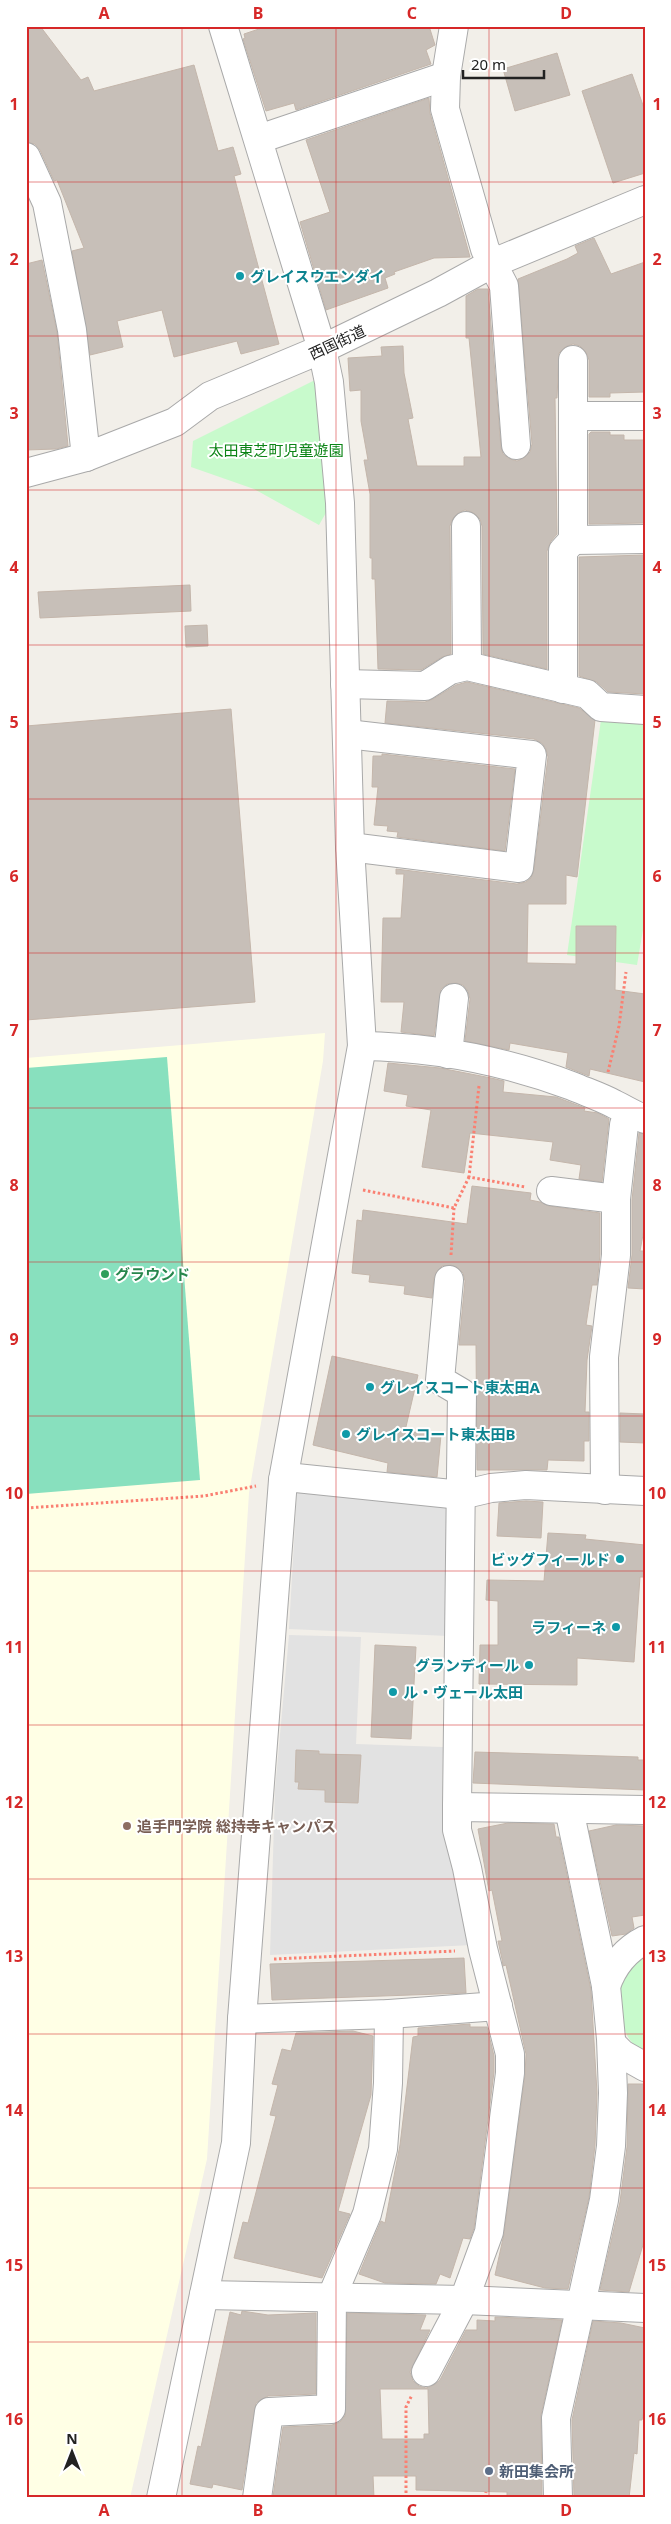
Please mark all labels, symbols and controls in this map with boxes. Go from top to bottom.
text: A [98,2,110,24]
text: B [253,2,263,24]
text: C [407,2,417,24]
text: D [560,2,572,24]
scale bar [463,48,545,80]
text: 20 m [471,54,506,74]
text: 1 [9,93,19,115]
text: 1 [652,93,662,115]
text: 2 [9,248,19,270]
text: 2 [652,248,662,270]
place label: グレイスウエンダイ [250,266,385,286]
marker: グレイスウエンダイ [234,270,246,282]
street label: 西国街道 [306,320,368,364]
text: 3 [9,402,19,424]
text: 3 [652,402,662,424]
park label: 太田東芝町児童遊園 [208,440,344,460]
text: 4 [9,556,19,578]
text: 4 [652,556,662,578]
text: 5 [9,711,19,733]
text: 5 [652,711,662,733]
text: 6 [9,865,19,887]
text: 6 [652,865,662,887]
text: 7 [9,1019,19,1041]
text: 7 [652,1019,662,1041]
text: 8 [9,1174,19,1196]
text: 8 [652,1174,662,1196]
place label: グラウンド [115,1264,190,1284]
marker: グラウンド [99,1268,111,1280]
text: 9 [9,1328,19,1350]
text: 9 [652,1328,662,1350]
place label: グレイスコート東太田A [380,1377,541,1397]
marker: グレイスコート東太田A [364,1381,376,1393]
place label: グレイスコート東太田B [356,1424,516,1444]
marker: グレイスコート東太田B [340,1428,352,1440]
text: 10 [5,1482,23,1504]
text: 10 [648,1482,666,1504]
place label: ビッグフィールド [490,1549,610,1569]
marker: ビッグフィールド [614,1553,626,1565]
place label: ラフィーネ [531,1617,606,1637]
marker: ラフィーネ [610,1621,622,1633]
text: 11 [5,1636,23,1658]
text: 11 [648,1636,666,1658]
place label: グランディール [415,1655,519,1675]
marker: グランディール [523,1659,535,1671]
place label: ル・ヴェール太田 [403,1682,523,1702]
marker: ル・ヴェール太田 [387,1686,399,1698]
text: 12 [5,1791,23,1813]
text: 12 [648,1791,666,1813]
place label: 追手門学院 総持寺キャンパス [137,1816,336,1836]
marker: 追手門学院 総持寺キャンパス [121,1820,133,1832]
text: 13 [5,1945,23,1967]
text: 13 [648,1945,666,1967]
text: 14 [5,2099,23,2121]
text: 14 [648,2099,666,2121]
text: 15 [5,2254,23,2276]
text: 15 [648,2254,666,2276]
text: 16 [5,2408,23,2430]
text: 16 [648,2408,666,2430]
north arrow [48,2426,98,2476]
text: N [66,2429,78,2448]
place label: 新田集会所 [499,2461,574,2481]
marker: 新田集会所 [483,2465,495,2477]
text: A [98,2499,110,2521]
text: B [253,2499,263,2521]
text: C [407,2499,417,2521]
text: D [560,2499,572,2521]

